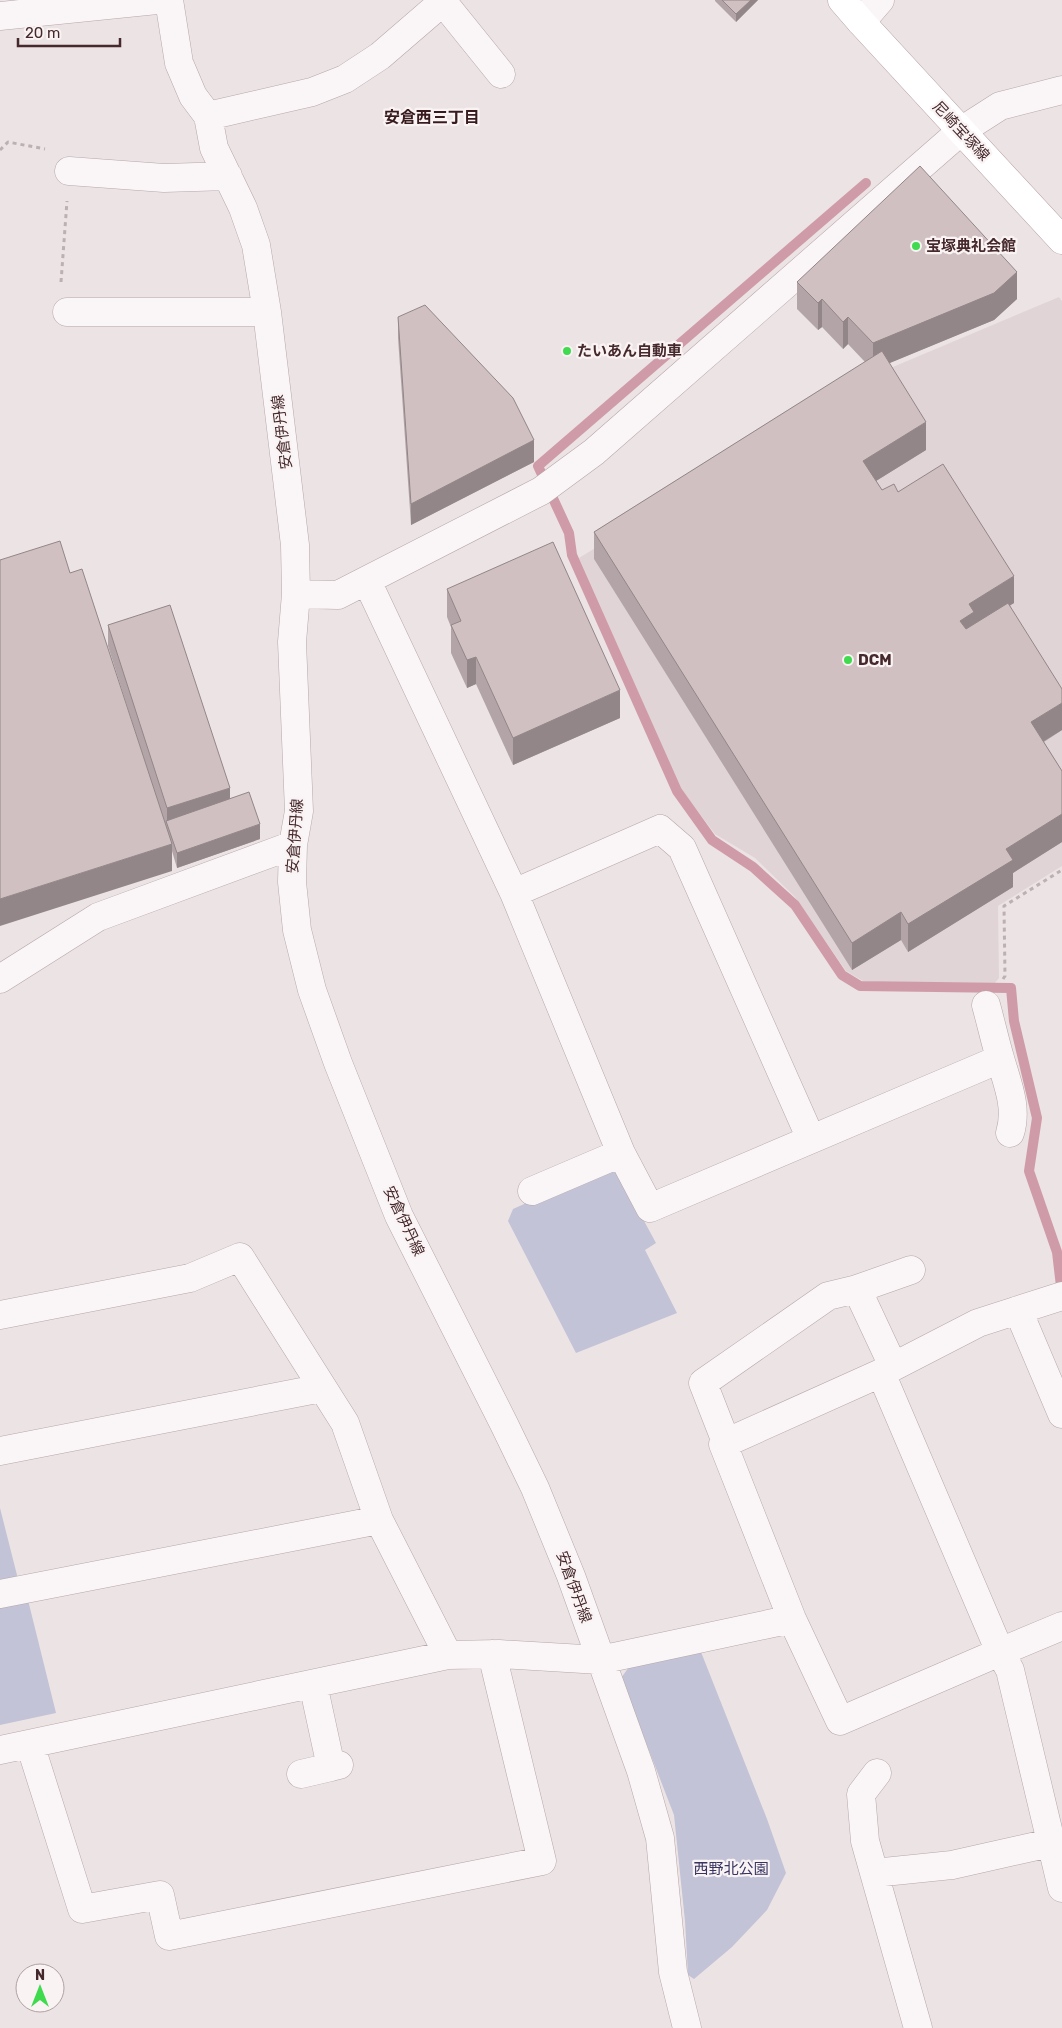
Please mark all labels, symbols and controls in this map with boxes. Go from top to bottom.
scale bar [18,15,120,47]
text: 20 m [25,24,60,42]
street label: 尼崎宝塚線 [929,97,993,165]
district label: 安倉西三丁目 [384,108,480,127]
place label: 宝塚典礼会館 [926,237,1016,255]
marker: 宝塚典礼会館 [910,240,922,252]
place label: たいあん自動車 [577,342,682,360]
marker: たいあん自動車 [561,345,573,357]
street label: 安倉伊丹線 [268,394,296,470]
place label: DCM [858,651,892,669]
marker: DCM [842,654,854,666]
street label: 安倉伊丹線 [283,798,307,874]
street label: 安倉伊丹線 [380,1183,428,1259]
street label: 安倉伊丹線 [553,1549,595,1625]
park label: 西野北公園 [693,1860,769,1878]
north arrow [15,1963,65,2013]
text: N [35,1967,45,1984]

